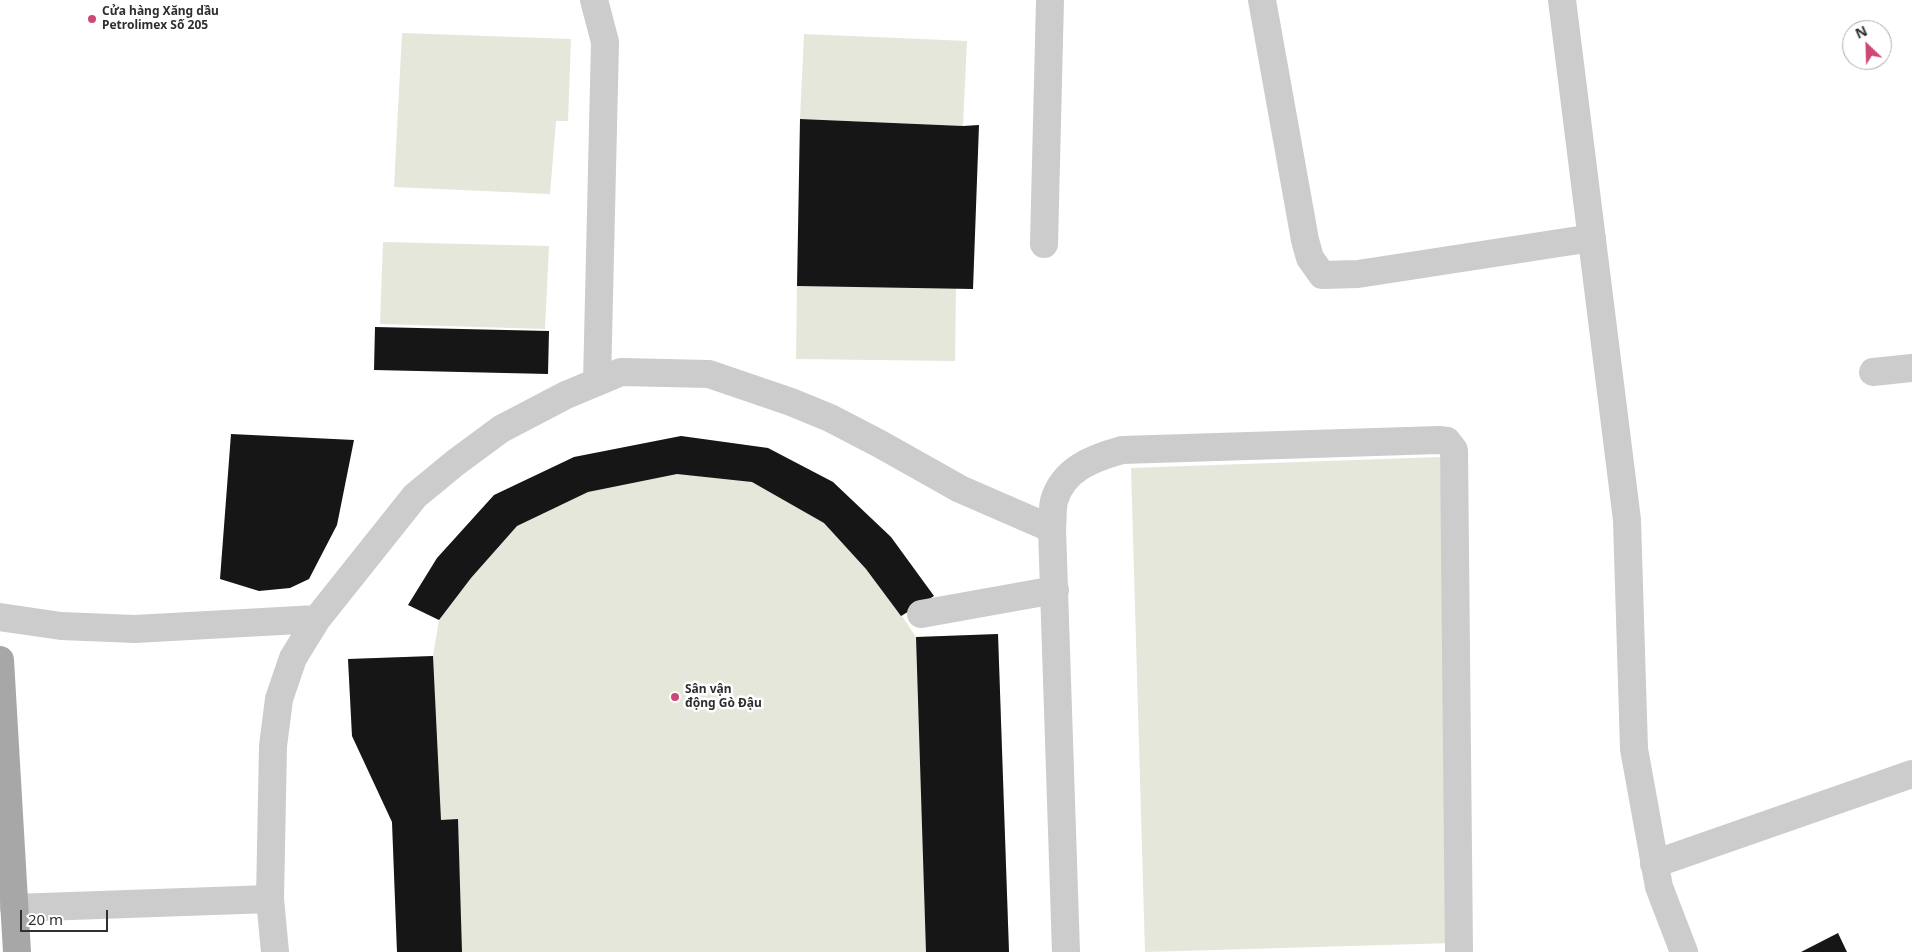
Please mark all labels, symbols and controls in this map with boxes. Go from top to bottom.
place label: Cửa hàng Xăng dầu Petrolimex Số 205 [102,5,219,33]
marker: Cửa hàng Xăng dầu Petrolimex Số 205 [86,13,98,25]
north arrow [1842,20,1892,70]
text: N [1852,21,1870,43]
place label: Sân vận động Gò Đậu [685,683,762,711]
marker: Sân vận động Gò Đậu [669,691,681,703]
scale bar [22,900,110,932]
text: 20 m [28,909,63,929]

